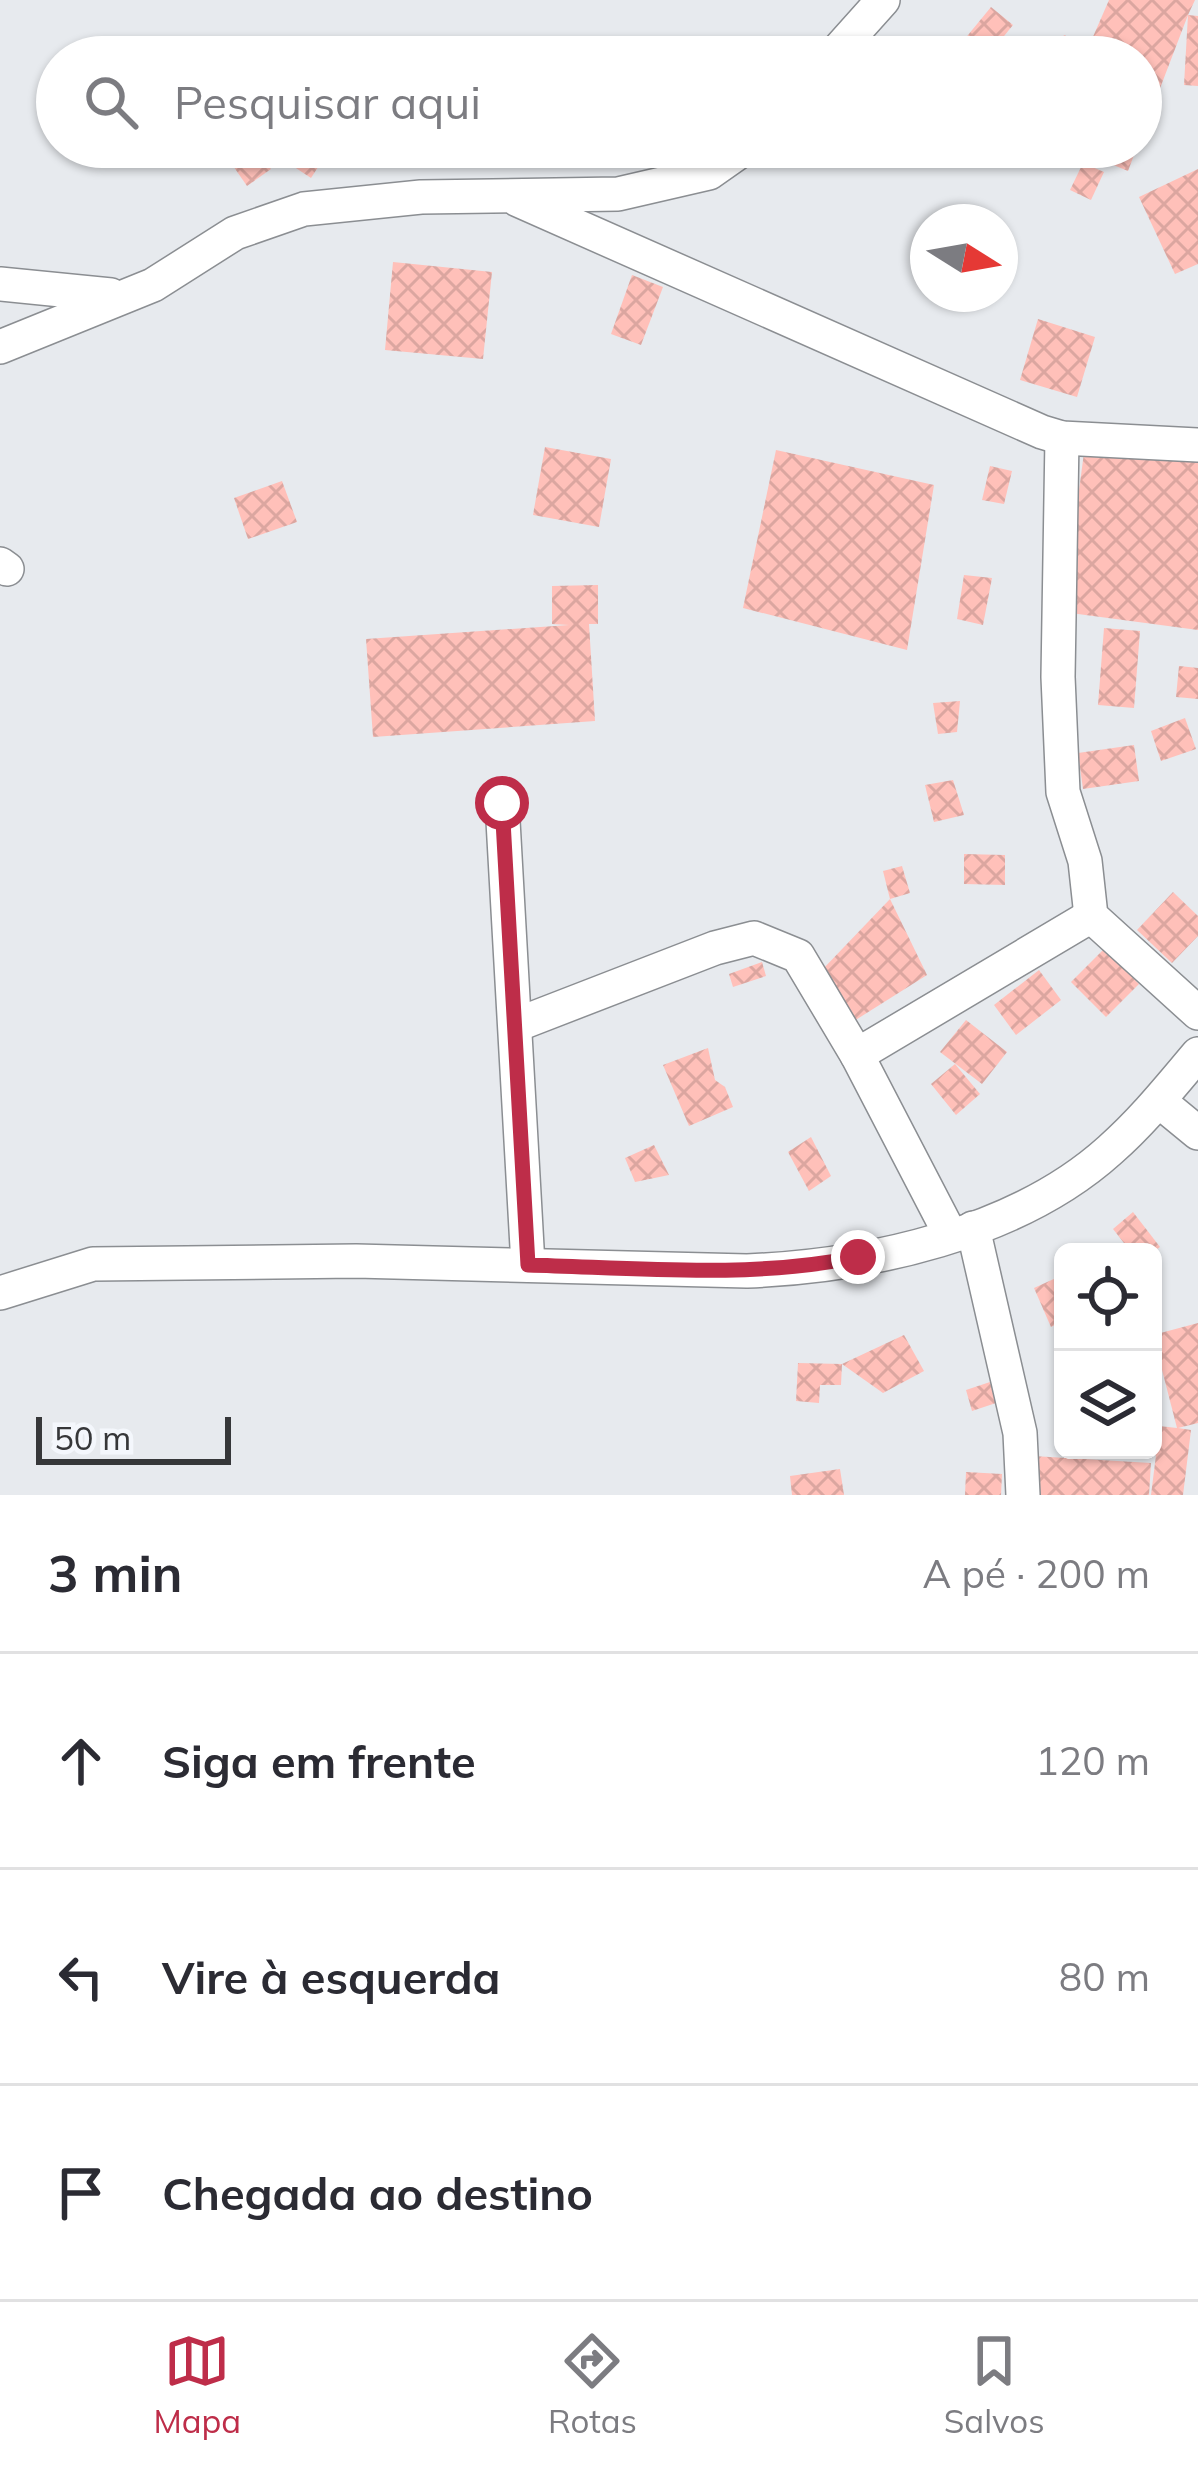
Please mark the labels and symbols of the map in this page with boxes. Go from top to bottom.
north arrow [910,204,1018,312]
route start [475,776,529,830]
route end [831,1230,885,1284]
scale bar [36,1411,231,1464]

